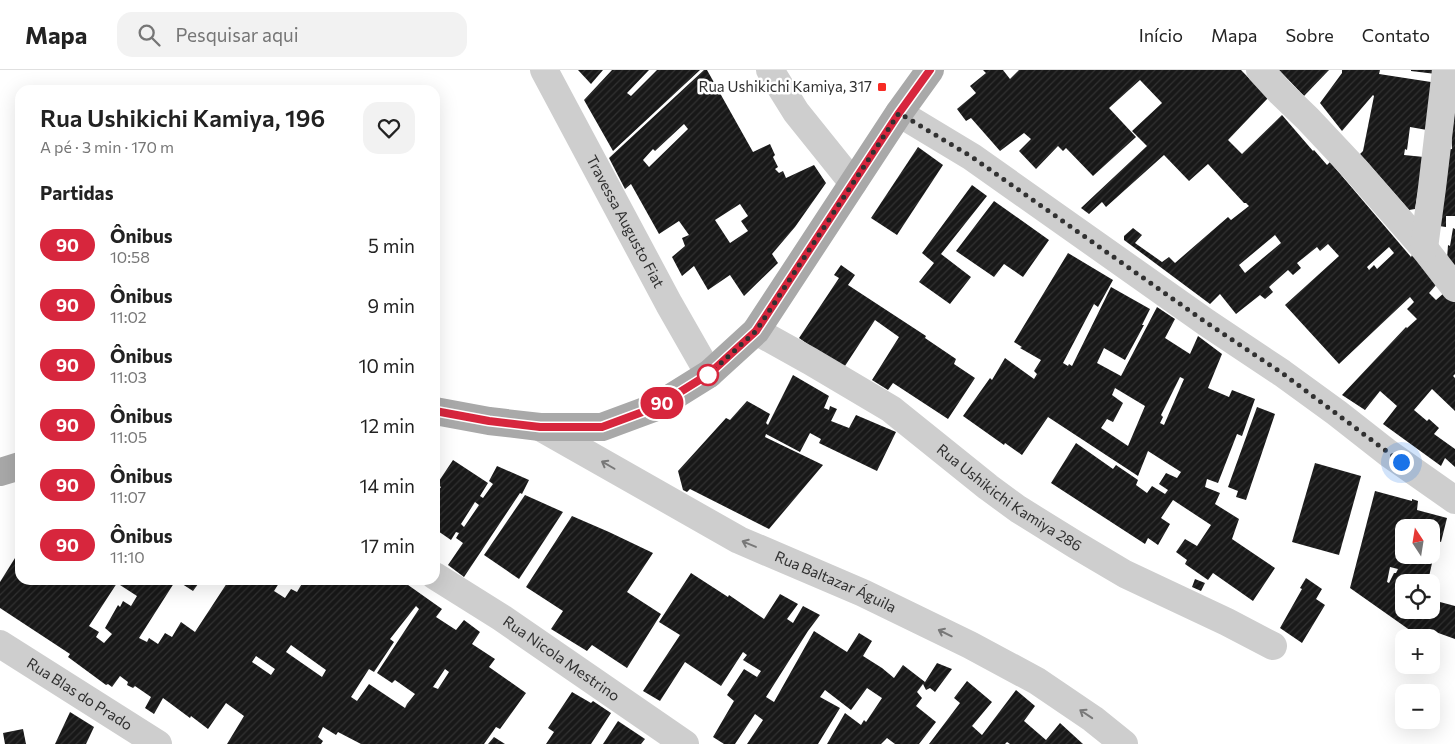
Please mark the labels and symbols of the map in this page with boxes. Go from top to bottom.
place label: Rua Ushikichi Kamiya, 317 [698,77,872,95]
marker: Rua Ushikichi Kamiya, 317 [876,81,888,93]
street label: Travessa Augusto Fiat [583,152,669,291]
unlabelled marker [697,364,719,386]
line badge: 90 [640,387,684,419]
street label: Rua Ushikichi Kamiya 286 [934,440,1085,554]
your location [1389,450,1414,475]
one-way arrow [600,460,615,470]
north arrow [1395,519,1440,564]
one-way arrow [742,539,757,548]
street label: Rua Baltazar Águila [772,546,899,616]
street label: Rua Nicola Mestrino [500,611,624,704]
one-way arrow [938,628,953,637]
street label: Rua Blas do Prado [24,653,136,734]
one-way arrow [1079,709,1093,719]

